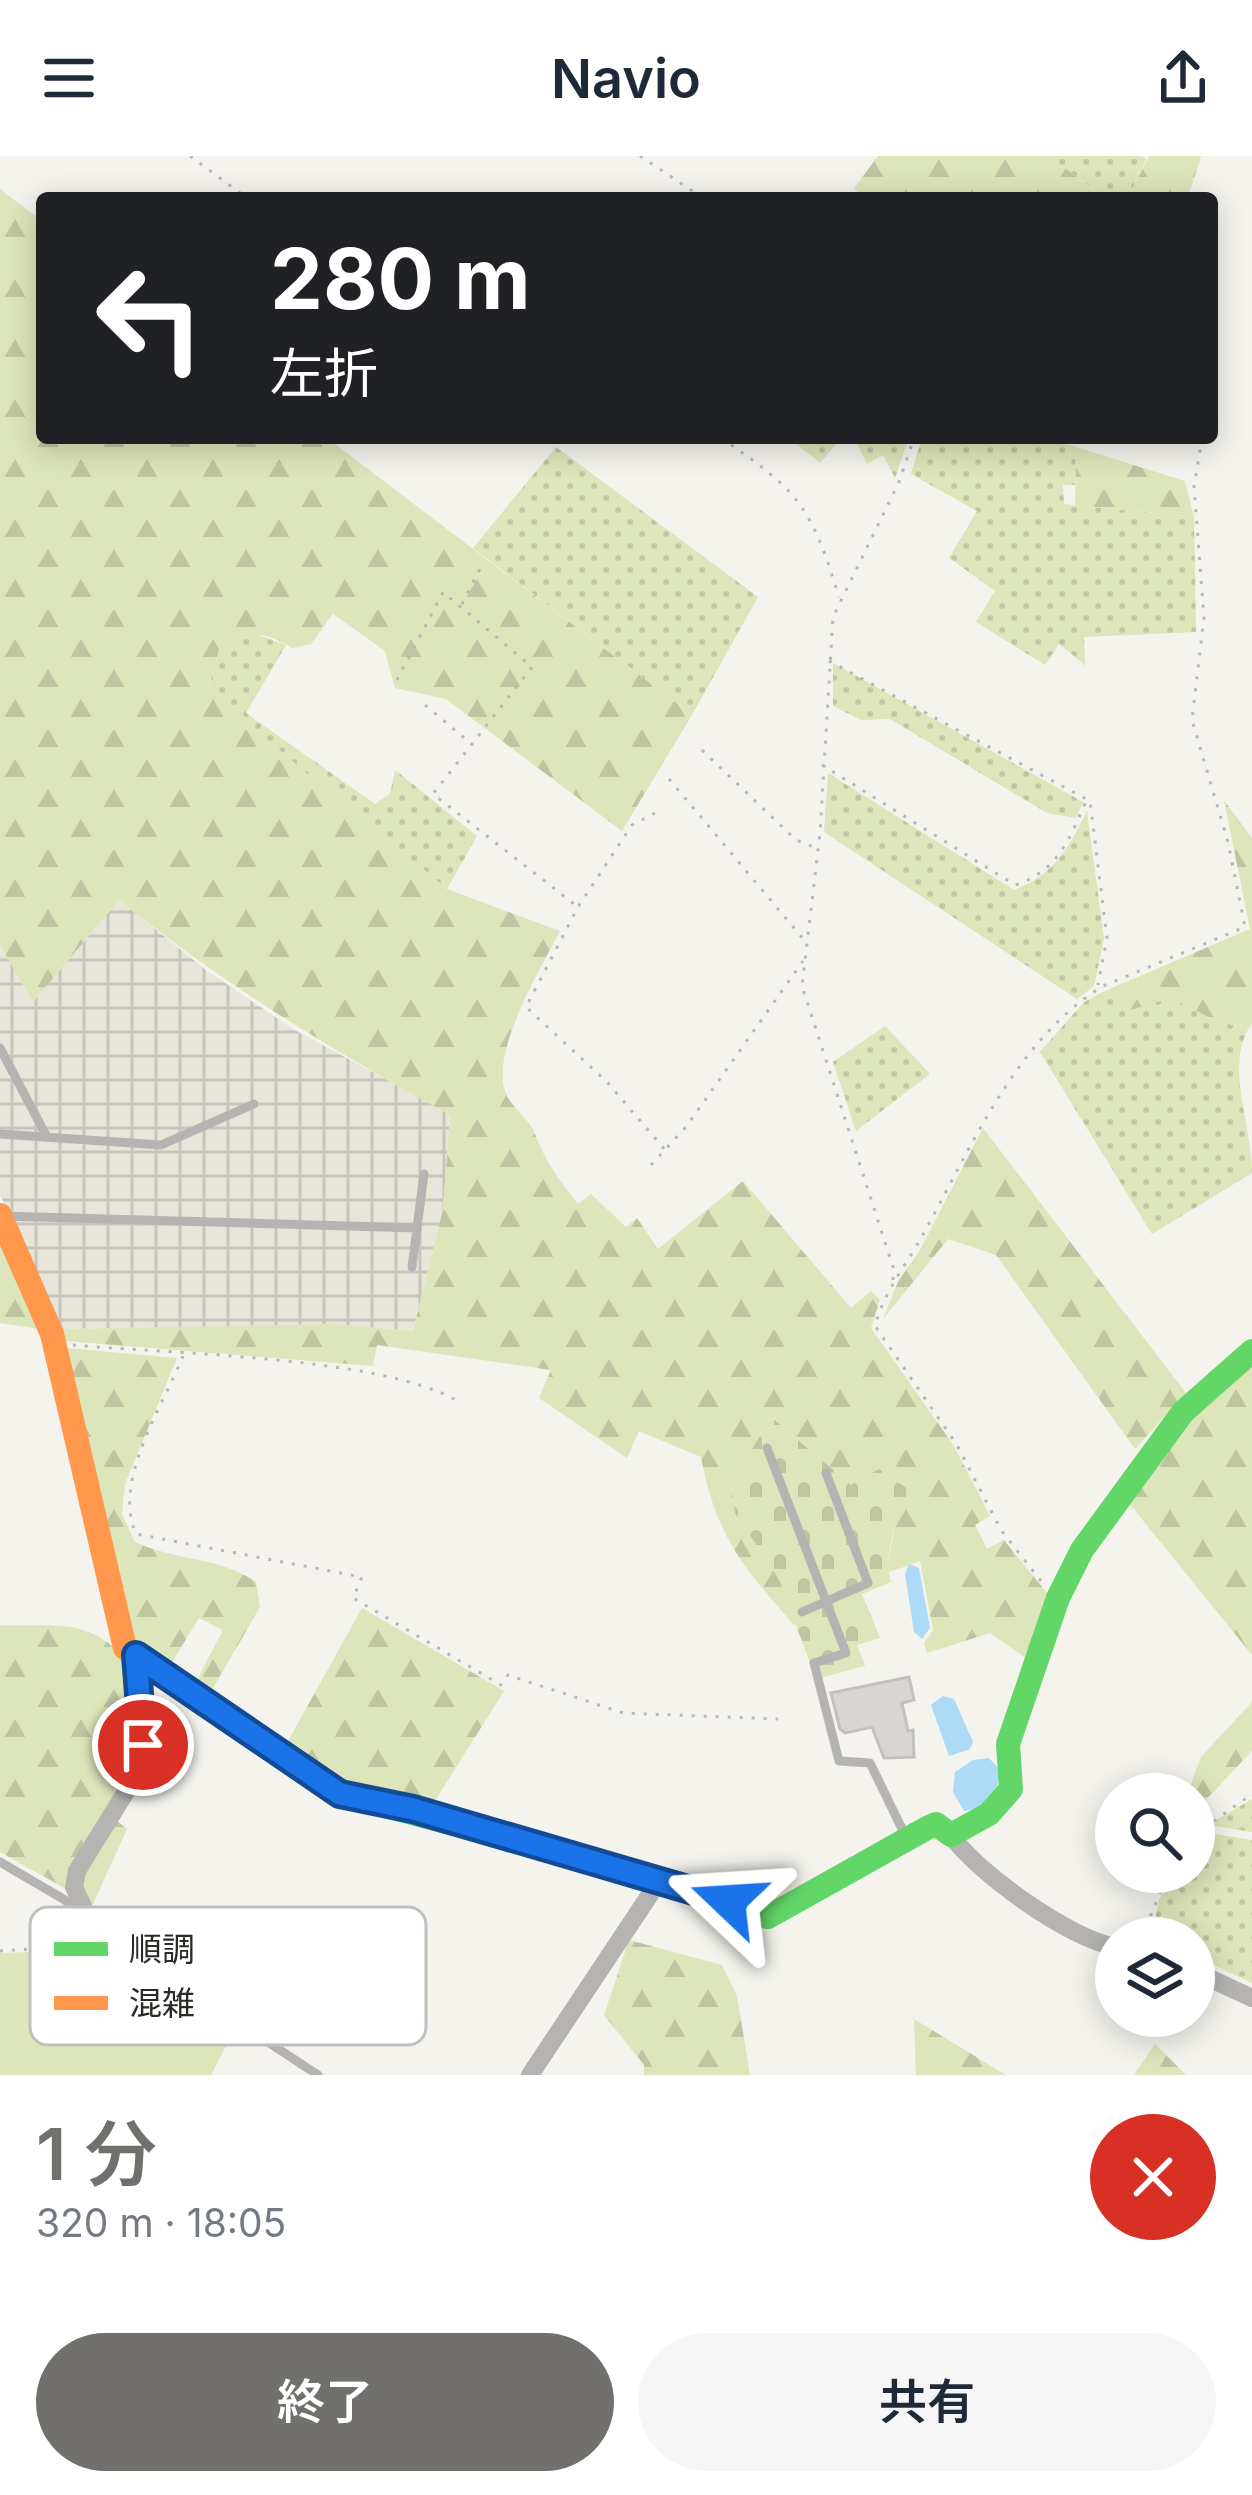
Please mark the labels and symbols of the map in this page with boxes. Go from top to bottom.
pin [92,1694,194,1796]
position arrow [665,1838,791,1964]
legend [30,1907,426,2045]
text: 順調 [129,1929,195,1969]
text: 混雑 [129,1983,195,2023]

